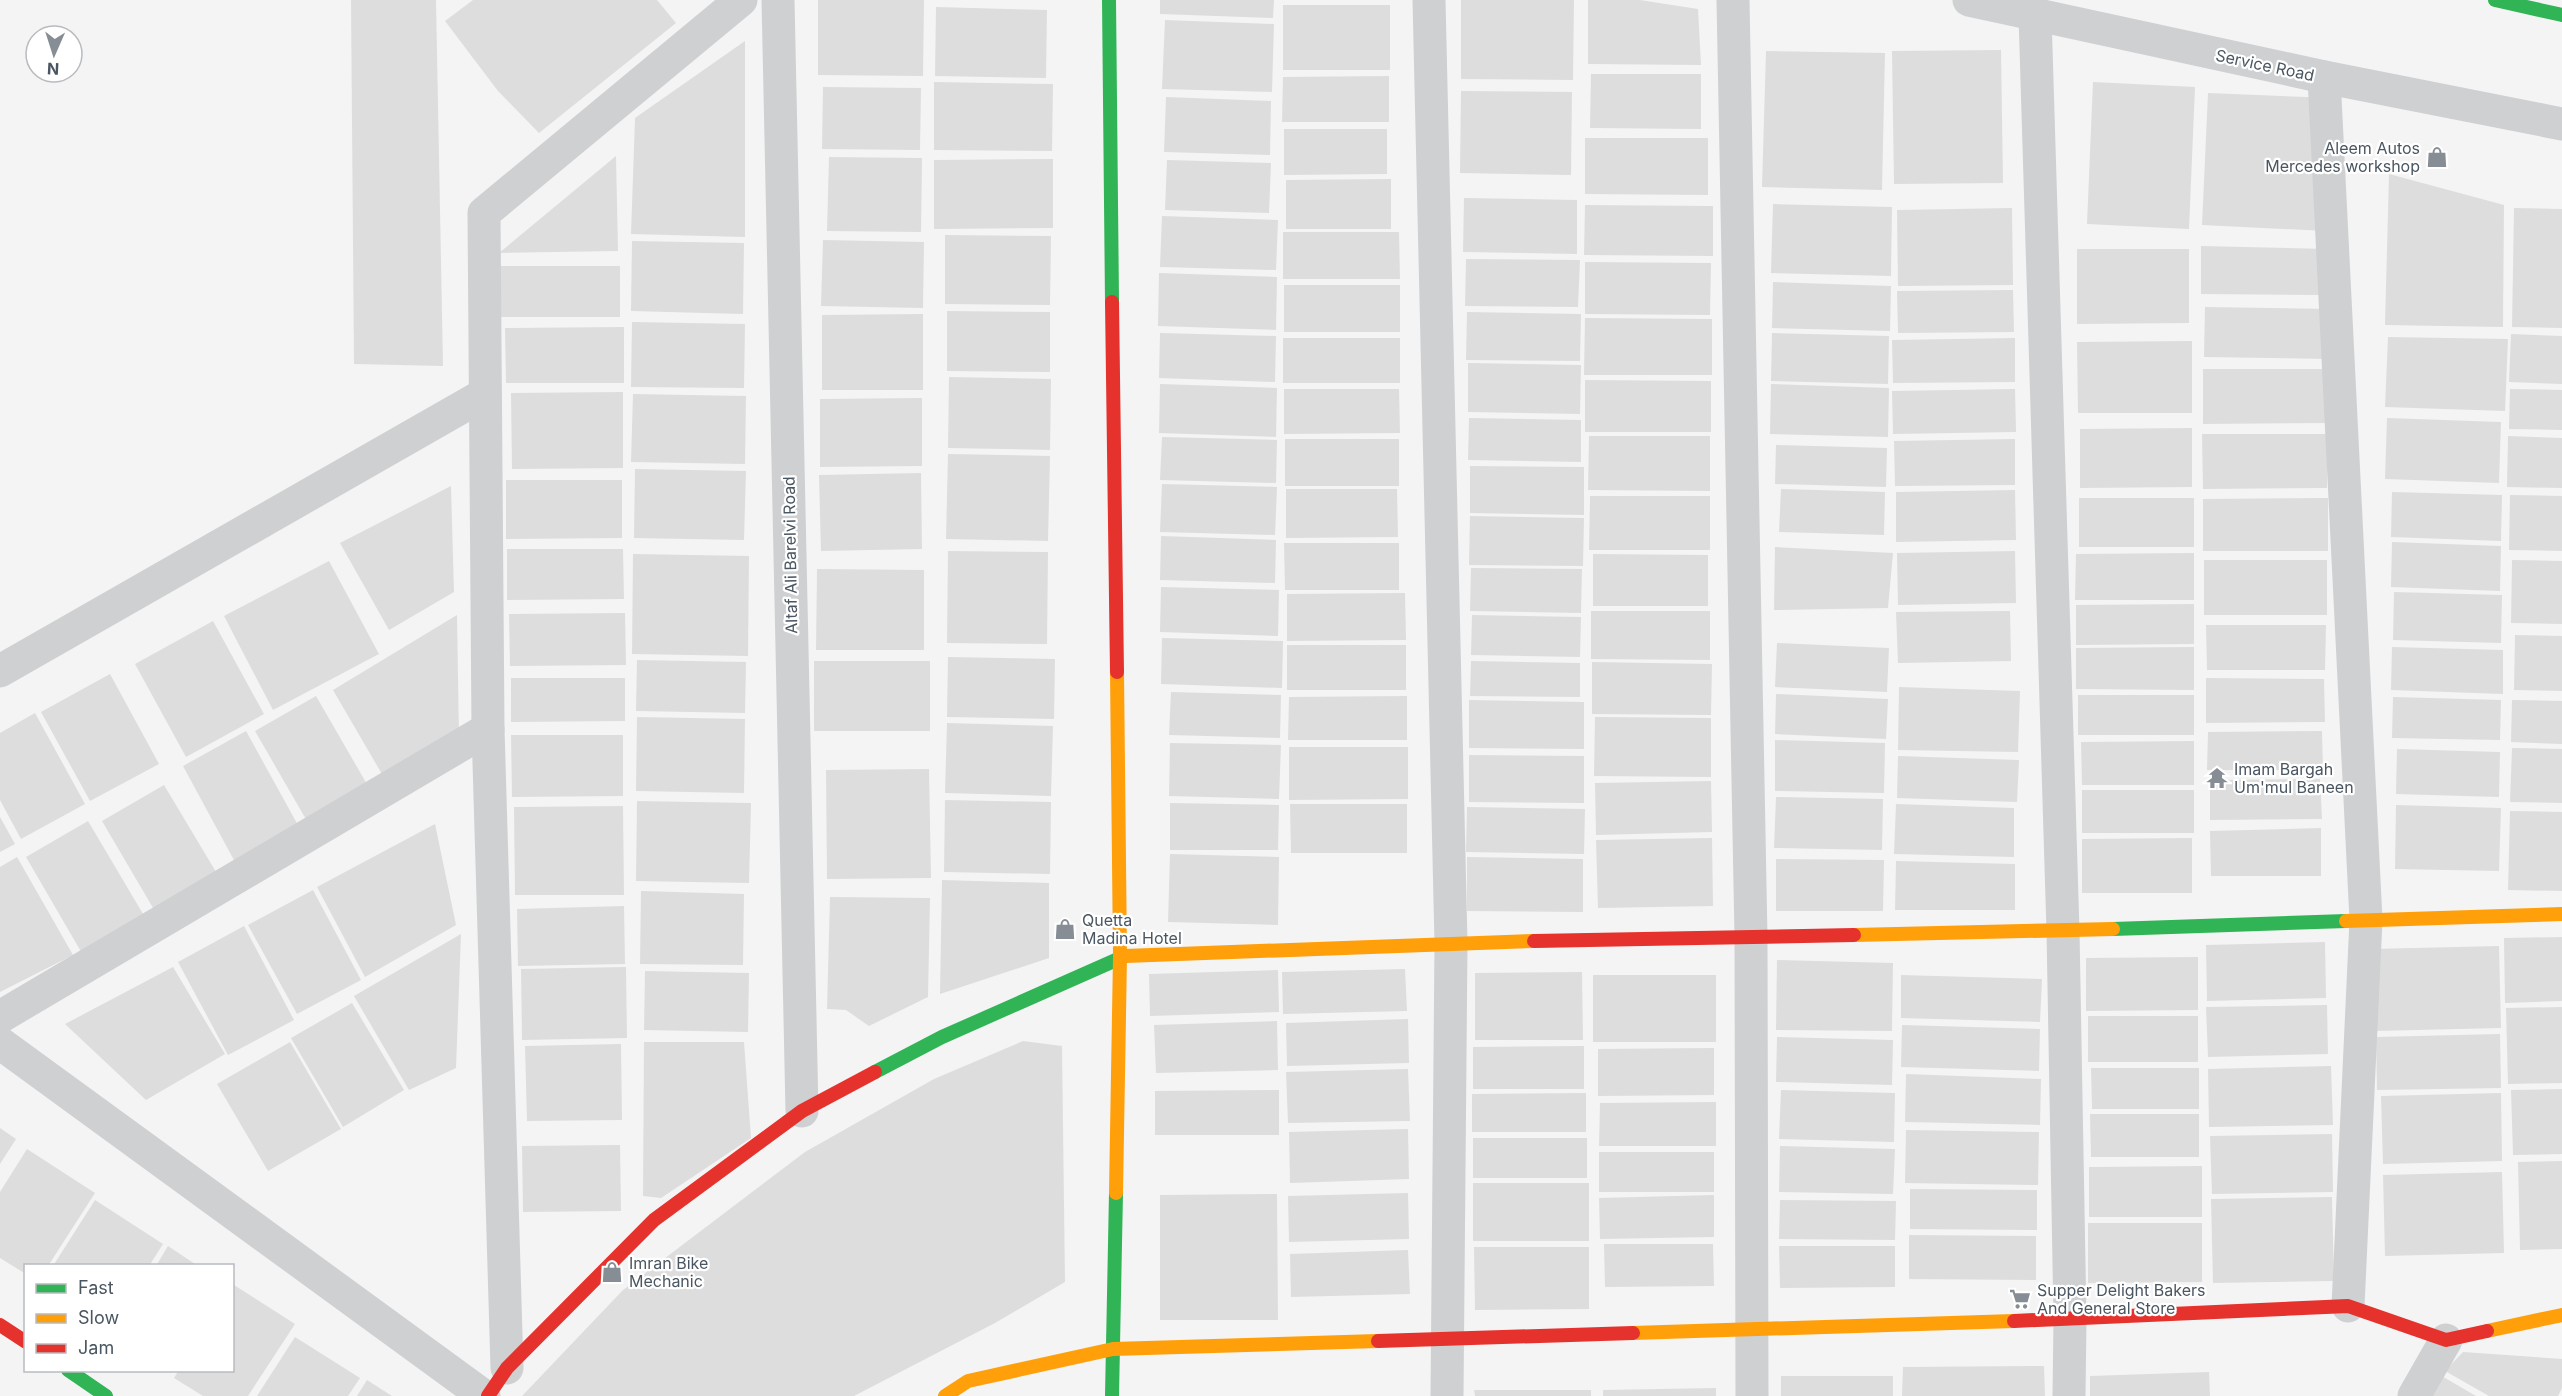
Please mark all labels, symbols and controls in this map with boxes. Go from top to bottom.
north arrow [24,24,84,84]
street label: Service Road [2214,45,2316,85]
text: N [47,59,60,79]
place label: Aleem Autos Mercedes workshop [2265,138,2420,176]
shop icon: Aleem Autos Mercedes workshop [2425,145,2449,169]
street label: Altaf Ali Barelvi Road [779,476,801,634]
place label: Imam Bargah Um'mul Baneen [2234,759,2354,797]
temple icon: Imam Bargah Um'mul Baneen [2205,766,2229,790]
place label: Quetta Madina Hotel [1082,910,1182,948]
shop icon: Quetta Madina Hotel [1053,917,1077,941]
place label: Imran Bike Mechanic [629,1253,708,1291]
shop icon: Imran Bike Mechanic [600,1260,624,1284]
legend [24,1264,234,1372]
text: Fast [78,1277,114,1298]
place label: Supper Delight Bakers And General Store [2037,1280,2205,1318]
supermarket icon: Supper Delight Bakers And General Store [2008,1287,2032,1311]
text: Slow [78,1307,119,1328]
text: Jam [78,1337,114,1358]

